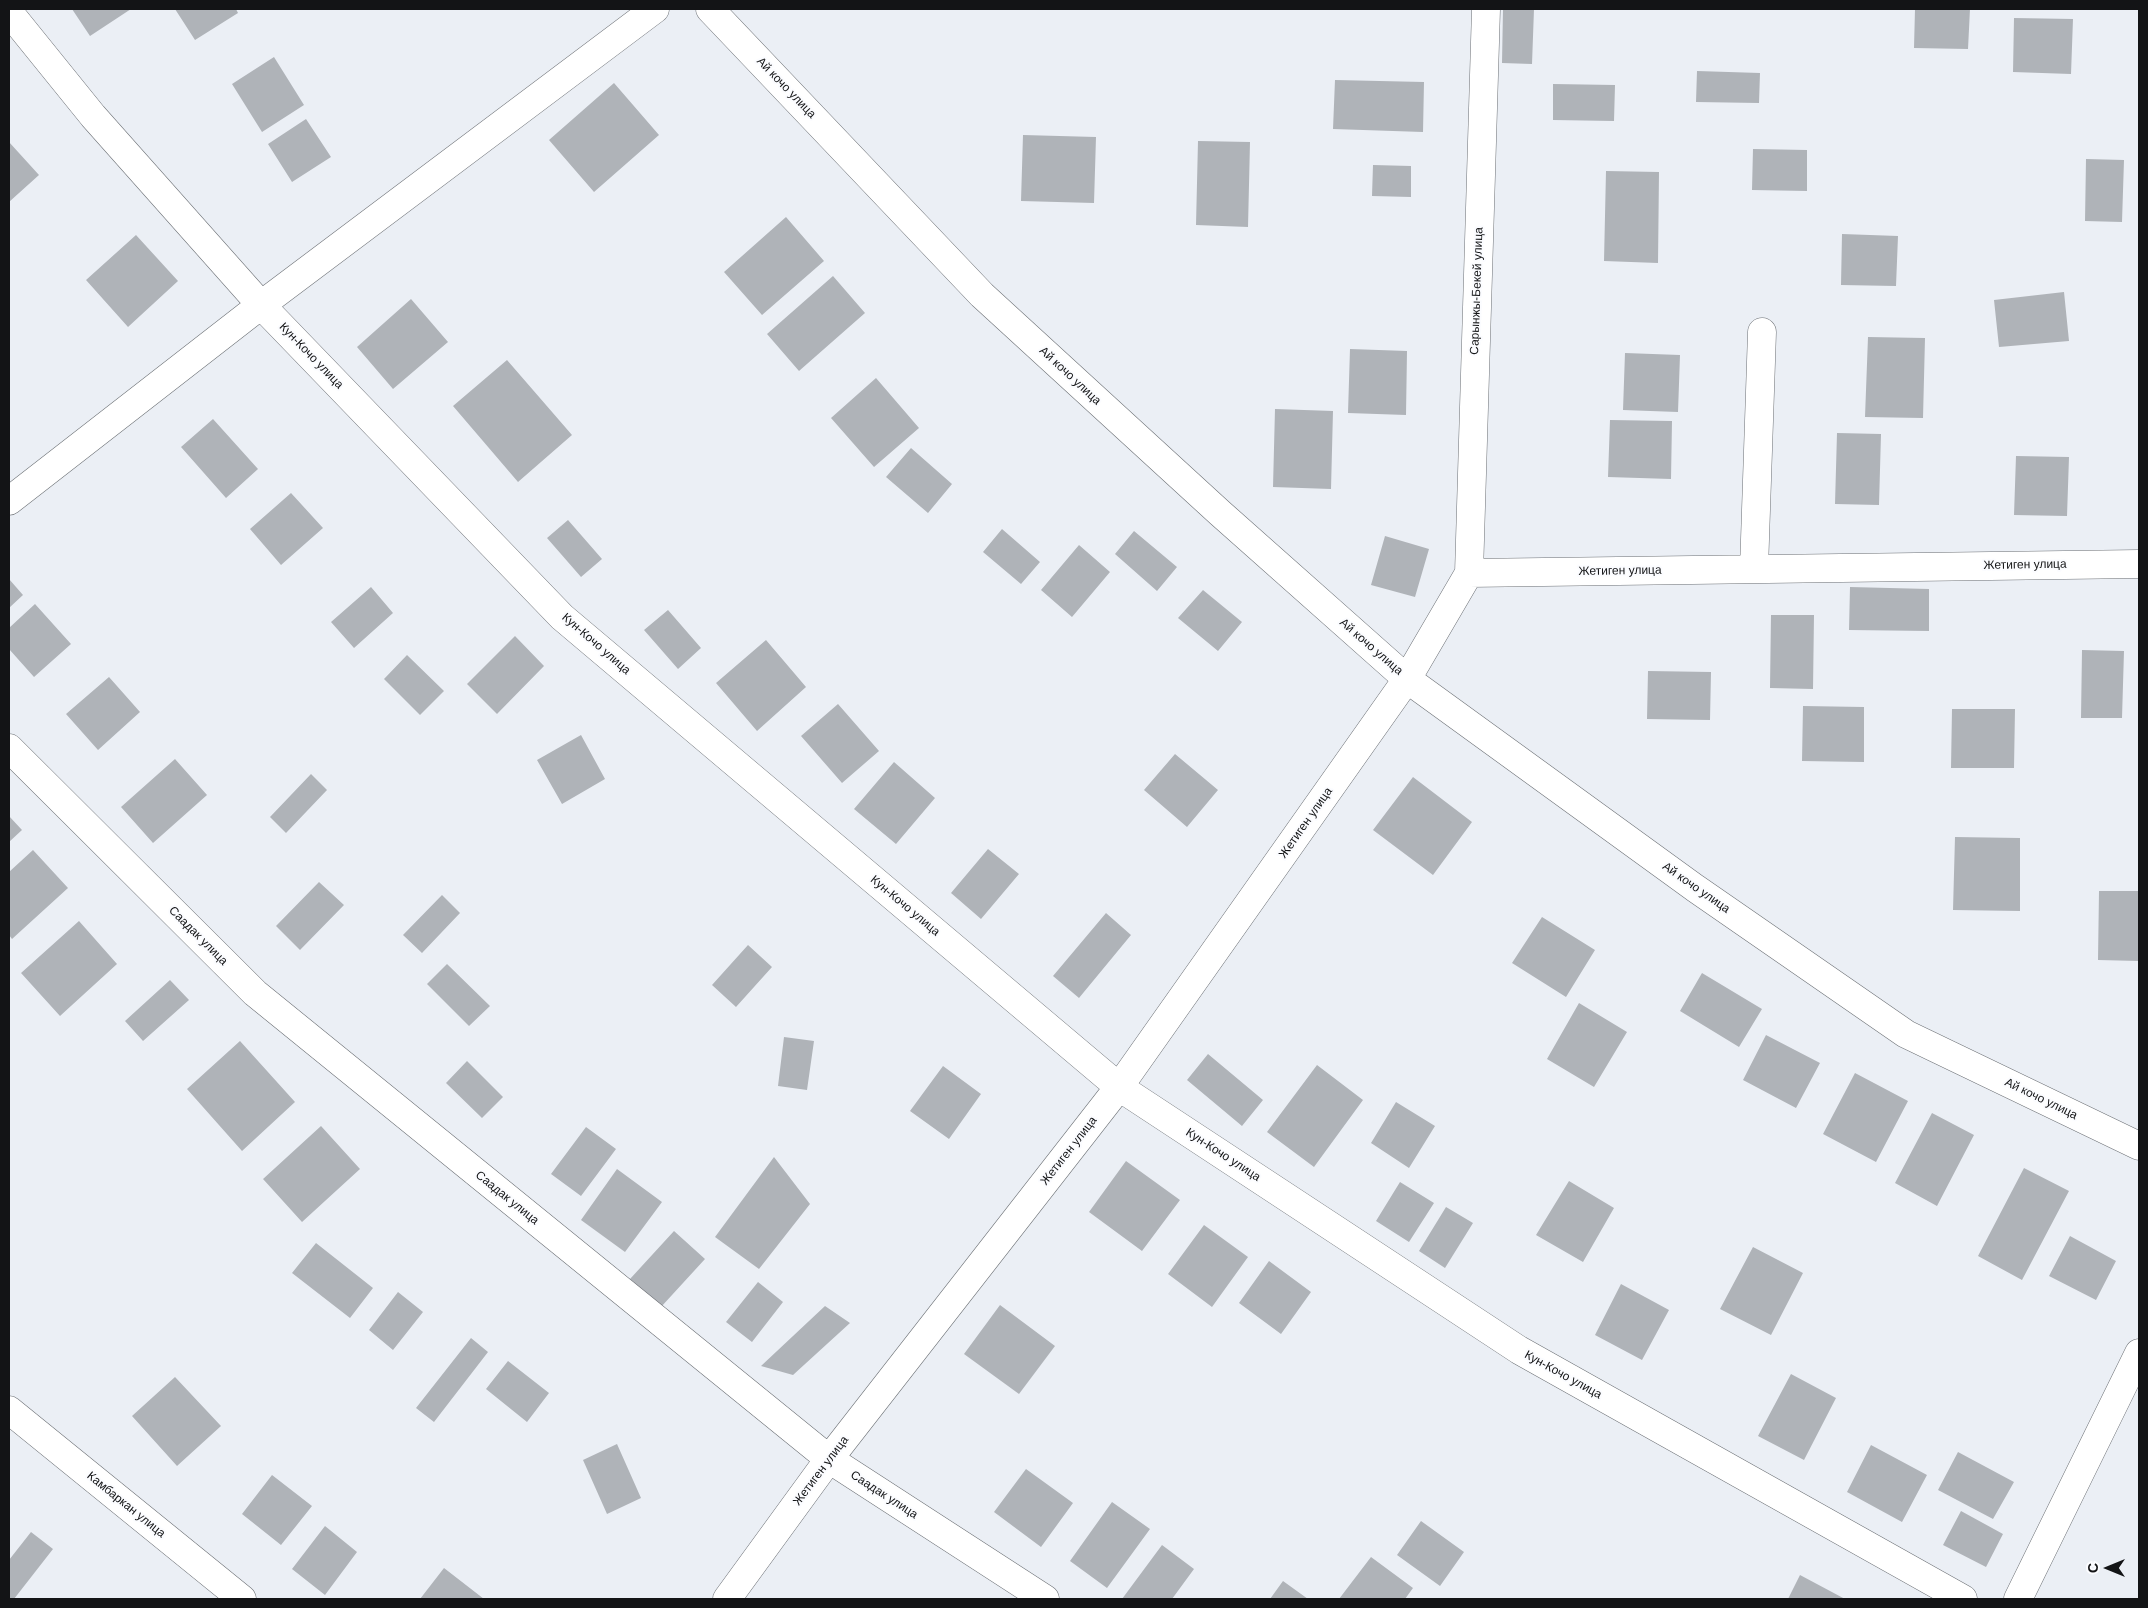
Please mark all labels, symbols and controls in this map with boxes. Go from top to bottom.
street label: Ай кочо улица [753,55,819,121]
street label: Сарынжы-Бекей улица [1468,227,1486,355]
street label: Кун-Кочо улица [276,320,346,392]
street label: Ай кочо улица [1036,344,1104,408]
street label: Жетиген улица [1983,557,2067,573]
street label: Жетиген улица [1578,563,1662,579]
street label: Кун-Кочо улица [559,610,633,678]
street label: Ай кочо улица [1336,616,1406,678]
street label: Жетиген улица [1276,785,1336,861]
street label: Ай кочо улица [1659,859,1733,917]
street label: Кун-Кочо улица [867,873,943,939]
street label: Саадак улица [166,904,230,968]
street label: Ай кочо улица [2002,1075,2080,1123]
street label: Жетиген улица [1038,1114,1100,1188]
street label: Кун-Кочо улица [1183,1125,1263,1185]
street label: Саадак улица [472,1168,542,1228]
street label: Кун-Кочо улица [1522,1348,1604,1402]
street label: Жетиген улица [790,1433,852,1509]
street label: Саадак улица [848,1468,920,1522]
street label: Камбаркан улица [84,1469,168,1541]
north arrow [2083,1543,2133,1593]
text: С [2085,1563,2101,1573]

